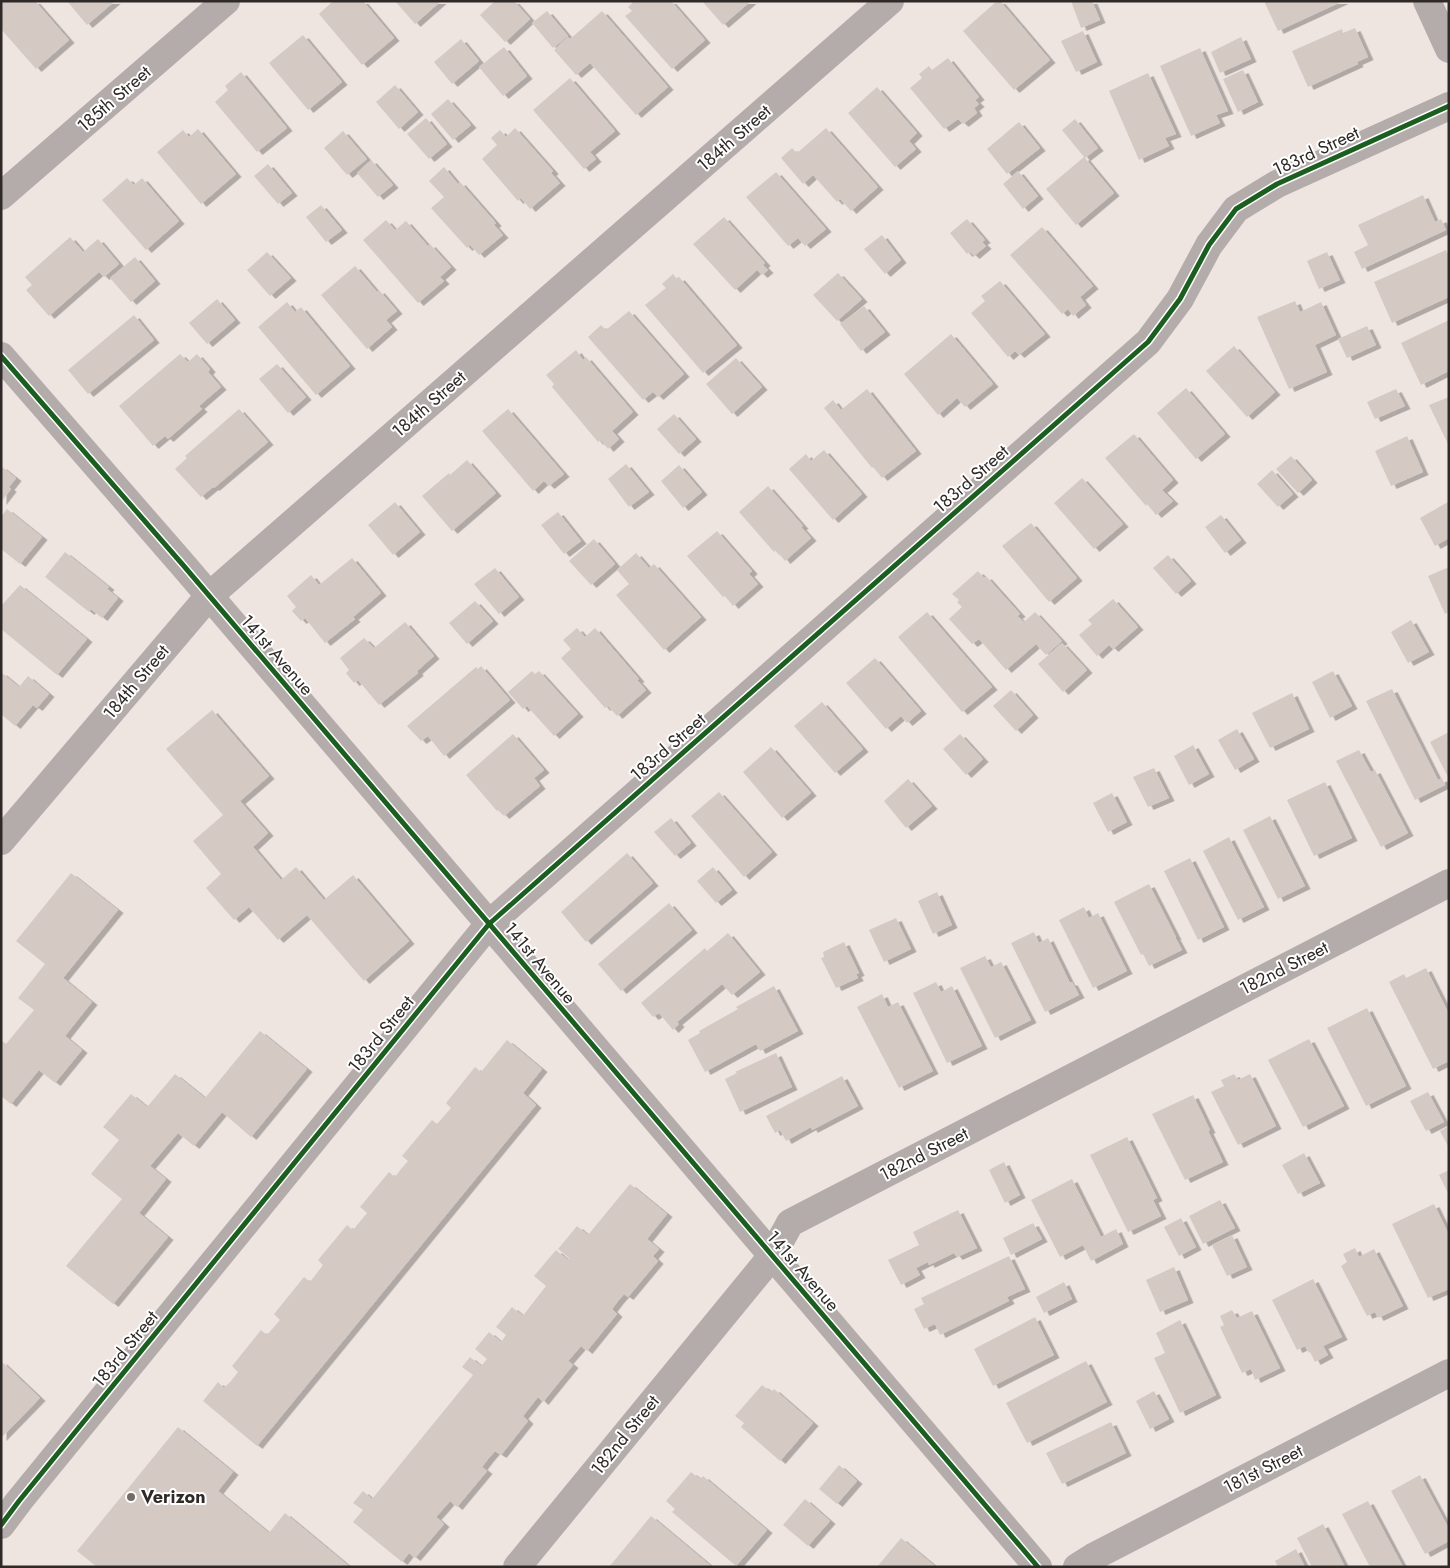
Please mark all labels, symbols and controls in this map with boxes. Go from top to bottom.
street label: 185th Street [71,59,157,138]
street label: 184th Street [691,98,777,178]
street label: 183rd Street [1269,119,1364,182]
street label: 184th Street [386,364,472,444]
street label: 183rd Street [928,438,1015,519]
street label: 141st Avenue [234,609,320,701]
street label: 184th Street [97,638,175,725]
street label: 183rd Street [625,706,712,787]
street label: 141st Avenue [498,916,582,1010]
street label: 182nd Street [1235,934,1333,1001]
street label: 183rd Street [342,989,421,1078]
street label: 182nd Street [875,1120,973,1187]
street label: 141st Avenue [760,1225,846,1317]
street label: 183rd Street [86,1304,165,1393]
street label: 182nd Street [585,1389,666,1481]
street label: 181st Street [1219,1438,1308,1500]
place label: Verizon [140,1484,206,1510]
marker: Verizon [125,1491,137,1503]

